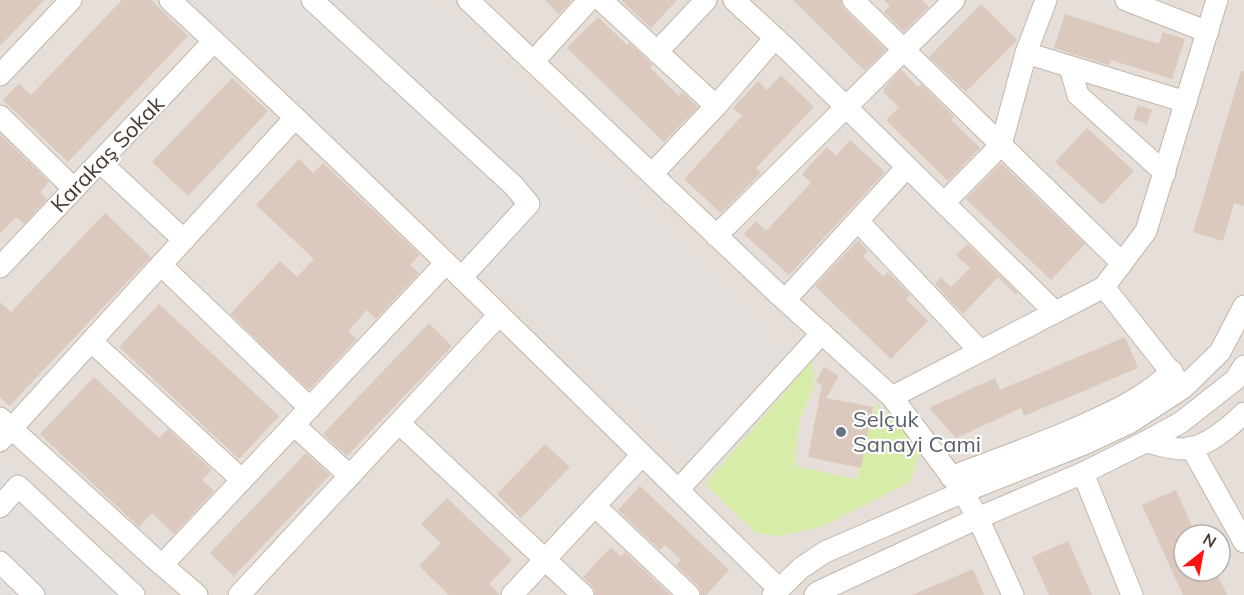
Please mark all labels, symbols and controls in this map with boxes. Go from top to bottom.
street label: Karakaş Sokak [44,89,170,218]
place label: Selçuk Sanayi Cami [853,405,981,458]
marker: Selçuk Sanayi Cami [834,425,848,439]
north arrow [1172,523,1232,583]
text: N [1199,528,1220,552]

